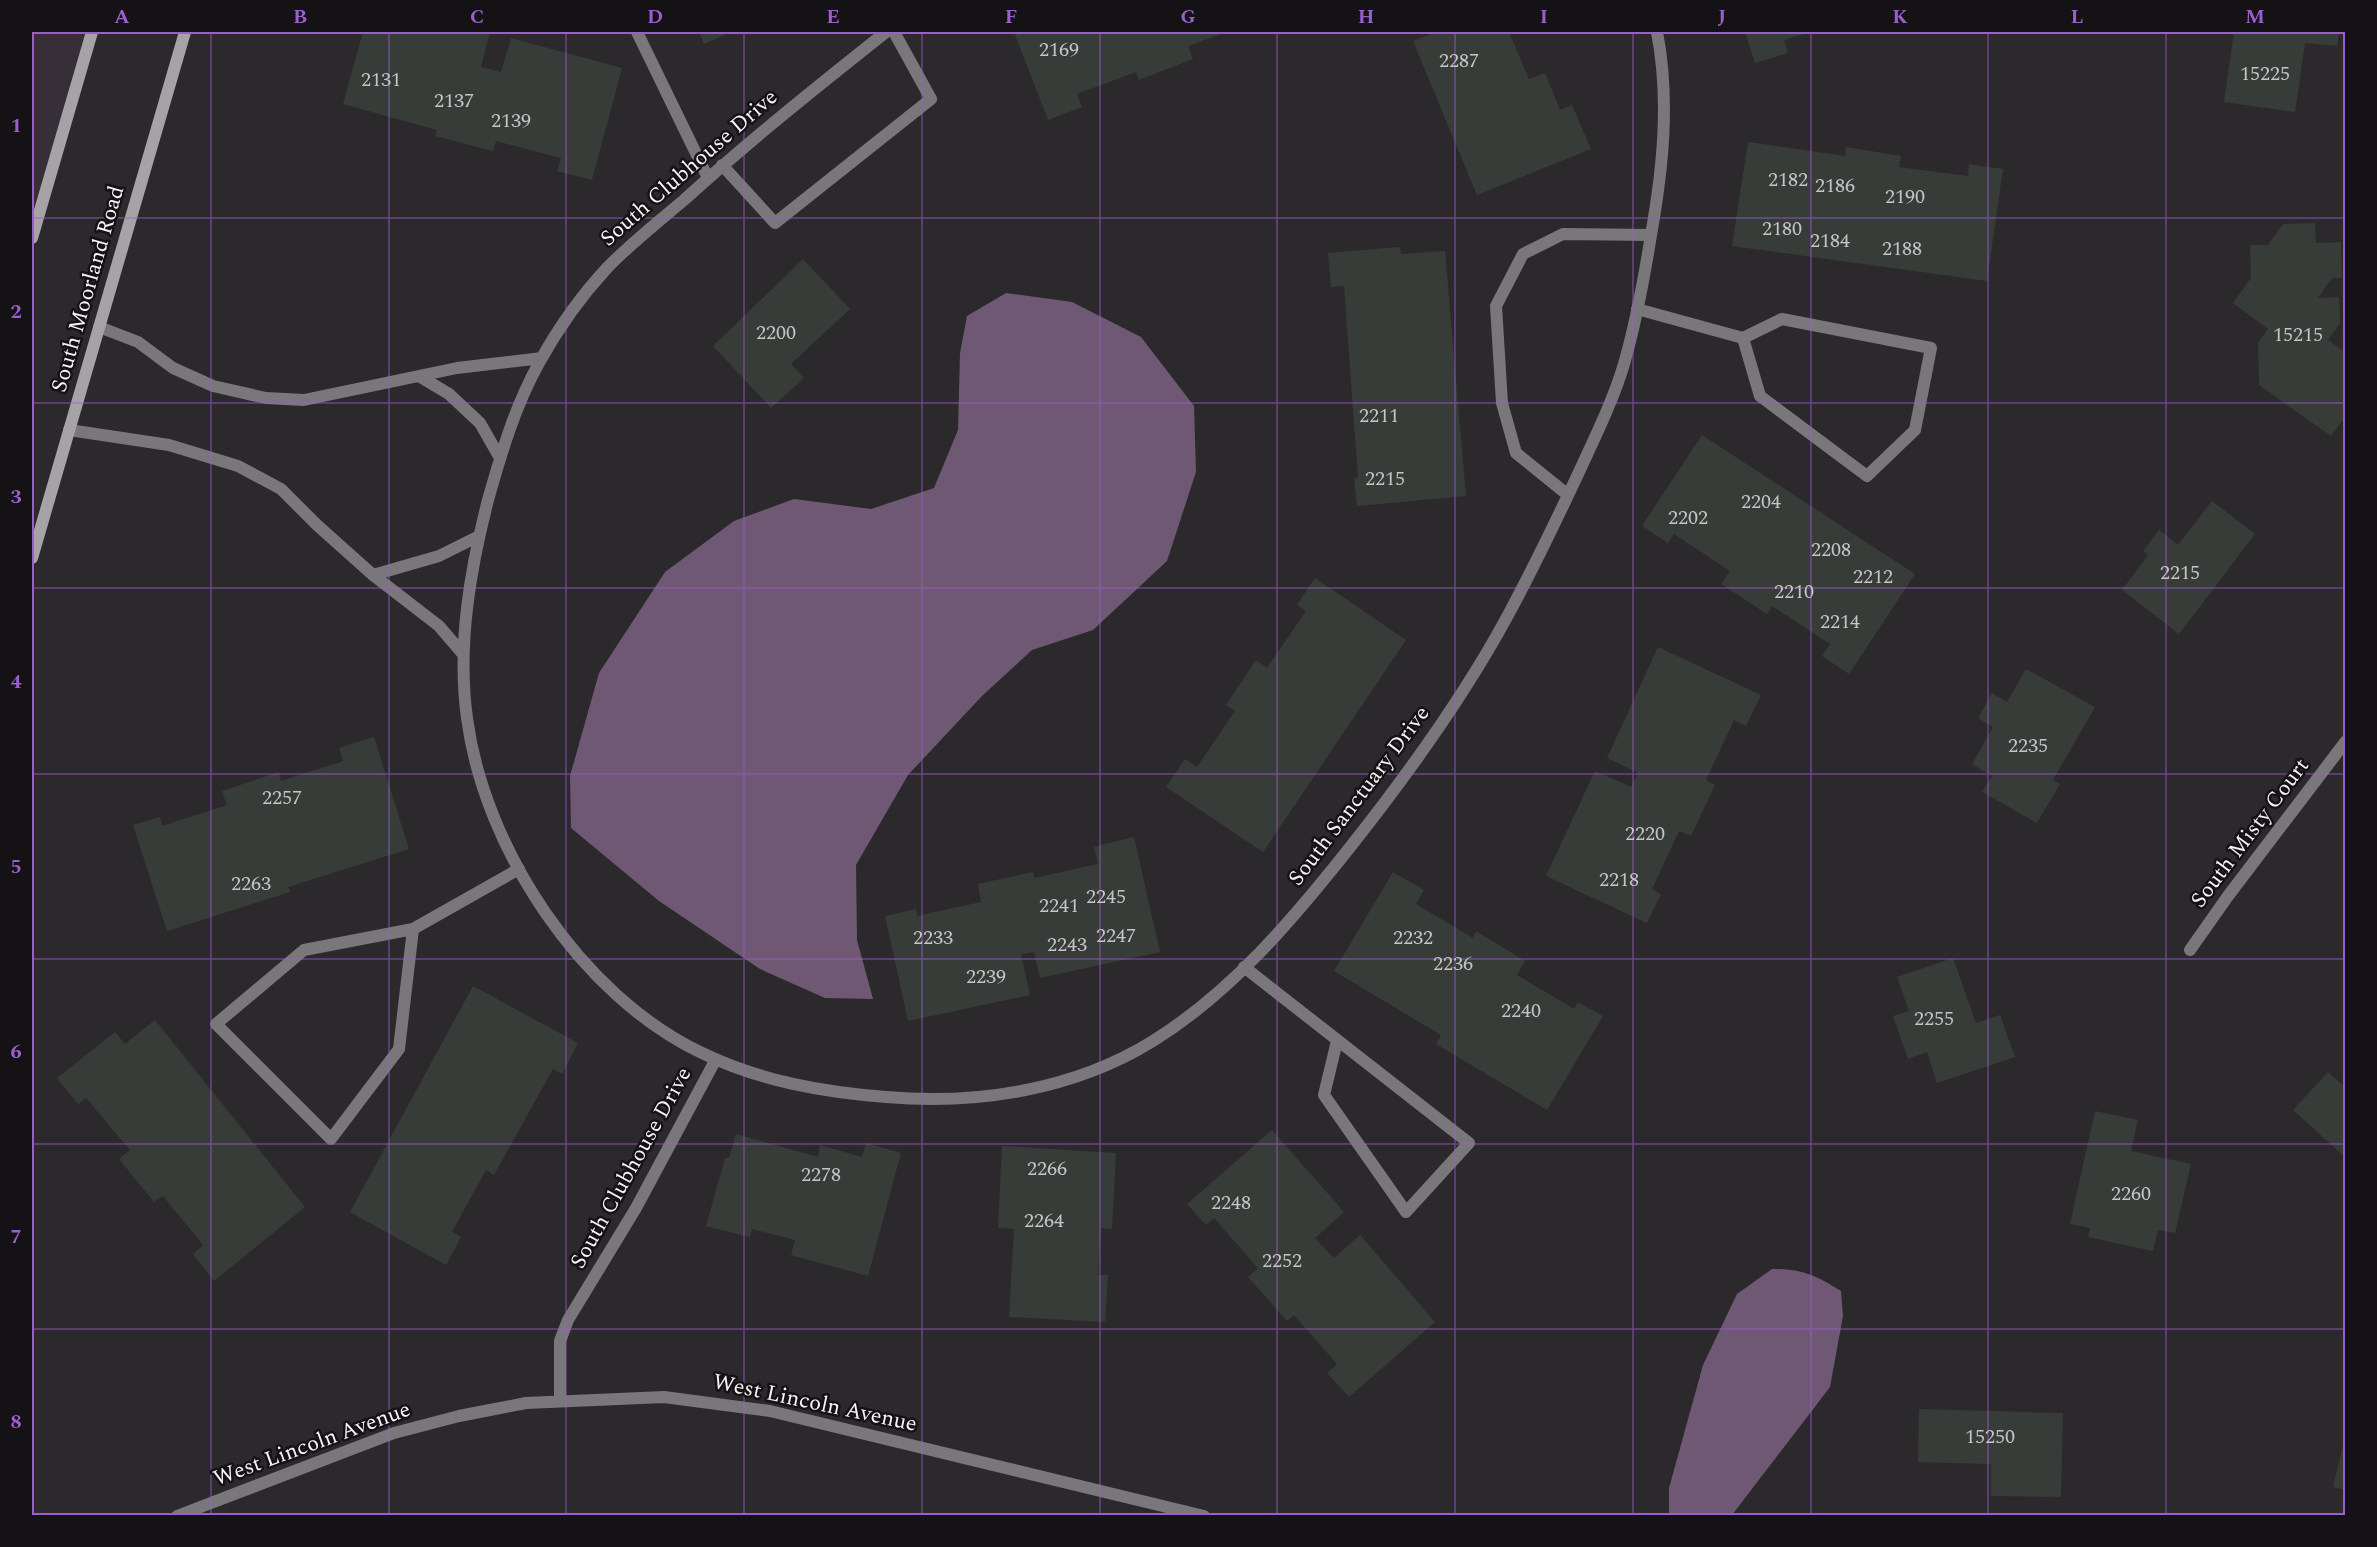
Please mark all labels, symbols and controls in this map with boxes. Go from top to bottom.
text: A [114,2,130,32]
text: B [293,2,307,32]
text: C [470,2,484,32]
text: D [647,2,663,32]
text: E [826,2,840,32]
text: F [1005,2,1017,32]
text: G [1180,2,1196,32]
text: H [1358,2,1374,32]
text: I [1540,2,1548,32]
text: J [1718,2,1726,32]
text: K [1892,2,1908,32]
text: L [2071,2,2083,32]
text: M [2245,2,2265,32]
house number: 2169 [1039,35,1079,65]
house number: 2287 [1439,46,1479,76]
house number: 15225 [2240,59,2290,89]
house number: 2131 [361,65,401,95]
street label: South Clubhouse Drive [593,81,785,255]
house number: 2137 [434,86,474,116]
house number: 2139 [491,106,531,136]
text: 1 [10,111,22,141]
house number: 2182 [1768,165,1808,195]
house number: 2186 [1815,171,1855,201]
street label: South Moorland Road [43,182,133,396]
house number: 2190 [1885,182,1925,212]
house number: 2180 [1762,214,1802,244]
house number: 2184 [1810,226,1850,256]
house number: 2188 [1882,234,1922,264]
text: 2 [10,297,22,327]
house number: 2200 [756,318,796,348]
house number: 15215 [2273,320,2323,350]
house number: 2211 [1359,401,1399,431]
house number: 2215 [1365,464,1405,494]
text: 3 [10,482,22,512]
house number: 2204 [1741,487,1781,517]
house number: 2202 [1668,503,1708,533]
house number: 2208 [1811,535,1851,565]
house number: 2215 [2160,558,2200,588]
house number: 2212 [1853,562,1893,592]
house number: 2210 [1774,577,1814,607]
house number: 2214 [1820,607,1860,637]
text: 4 [10,667,22,697]
street label: South Sanctuary Drive [1280,699,1438,893]
house number: 2235 [2008,731,2048,761]
street label: South Misty Court [2183,751,2318,915]
house number: 2257 [262,783,302,813]
house number: 2220 [1625,819,1665,849]
text: 5 [10,852,22,882]
house number: 2218 [1599,865,1639,895]
house number: 2263 [231,869,271,899]
house number: 2245 [1086,882,1126,912]
house number: 2241 [1039,891,1079,921]
house number: 2247 [1096,921,1136,951]
house number: 2233 [913,923,953,953]
house number: 2232 [1393,923,1433,953]
house number: 2243 [1047,930,1087,960]
house number: 2236 [1433,949,1473,979]
house number: 2239 [966,962,1006,992]
house number: 2240 [1501,996,1541,1026]
house number: 2255 [1914,1004,1954,1034]
text: 6 [10,1037,22,1067]
street label: South Clubhouse Drive [562,1061,700,1275]
house number: 2266 [1027,1154,1067,1184]
house number: 2278 [801,1160,841,1190]
house number: 2260 [2111,1179,2151,1209]
house number: 2248 [1211,1188,1251,1218]
house number: 2264 [1024,1206,1064,1236]
text: 7 [10,1222,22,1252]
house number: 2252 [1262,1246,1302,1276]
street label: West Lincoln Avenue [710,1365,920,1441]
street label: West Lincoln Avenue [209,1393,415,1495]
text: 8 [10,1407,22,1437]
house number: 15250 [1965,1422,2015,1452]

